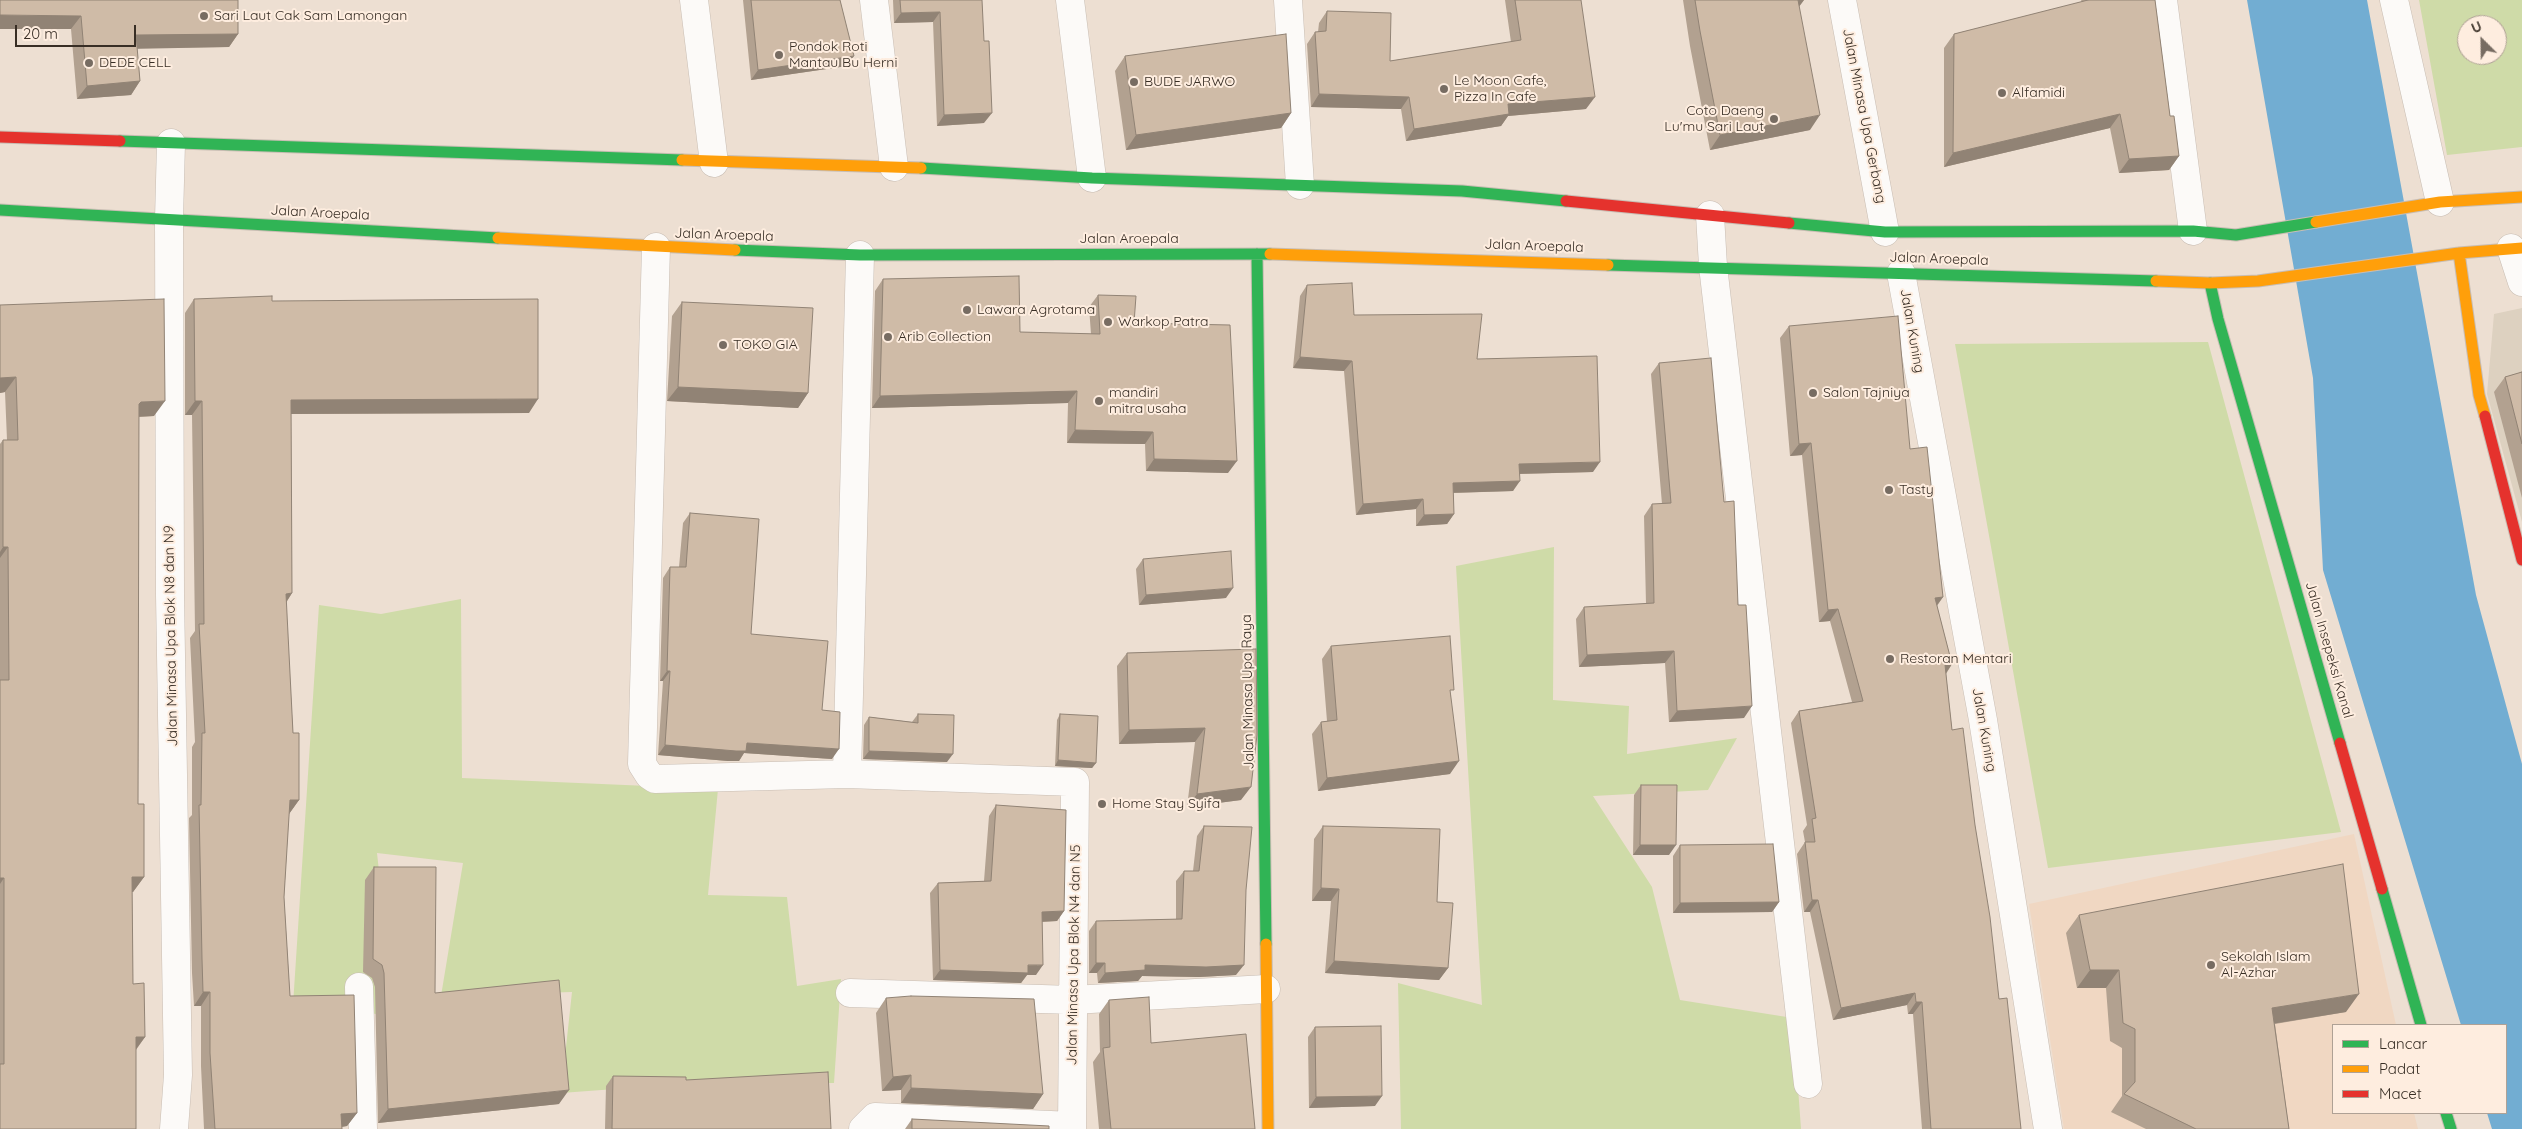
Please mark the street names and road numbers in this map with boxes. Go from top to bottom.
street label: Jalan Minasa Upa Gerbang [1839,27,1889,205]
street label: Jalan Aroepala [270,202,370,224]
street label: Jalan Aroepala [674,225,774,245]
street label: Jalan Aroepala [1079,231,1179,247]
street label: Jalan Aroepala [1484,236,1584,256]
street label: Jalan Aroepala [1889,249,1989,269]
street label: Jalan Kuning [1896,288,1928,374]
street label: Jalan Minasa Upa Blok N8 dan N9 [161,525,181,747]
street label: Jalan Insepeksi Kanal [2301,580,2357,720]
street label: Jalan Minasa Upa Raya [1238,614,1258,770]
street label: Jalan Kuning [1968,687,2000,773]
street label: Jalan Minasa Upa Blok N4 dan N5 [1064,844,1084,1066]

